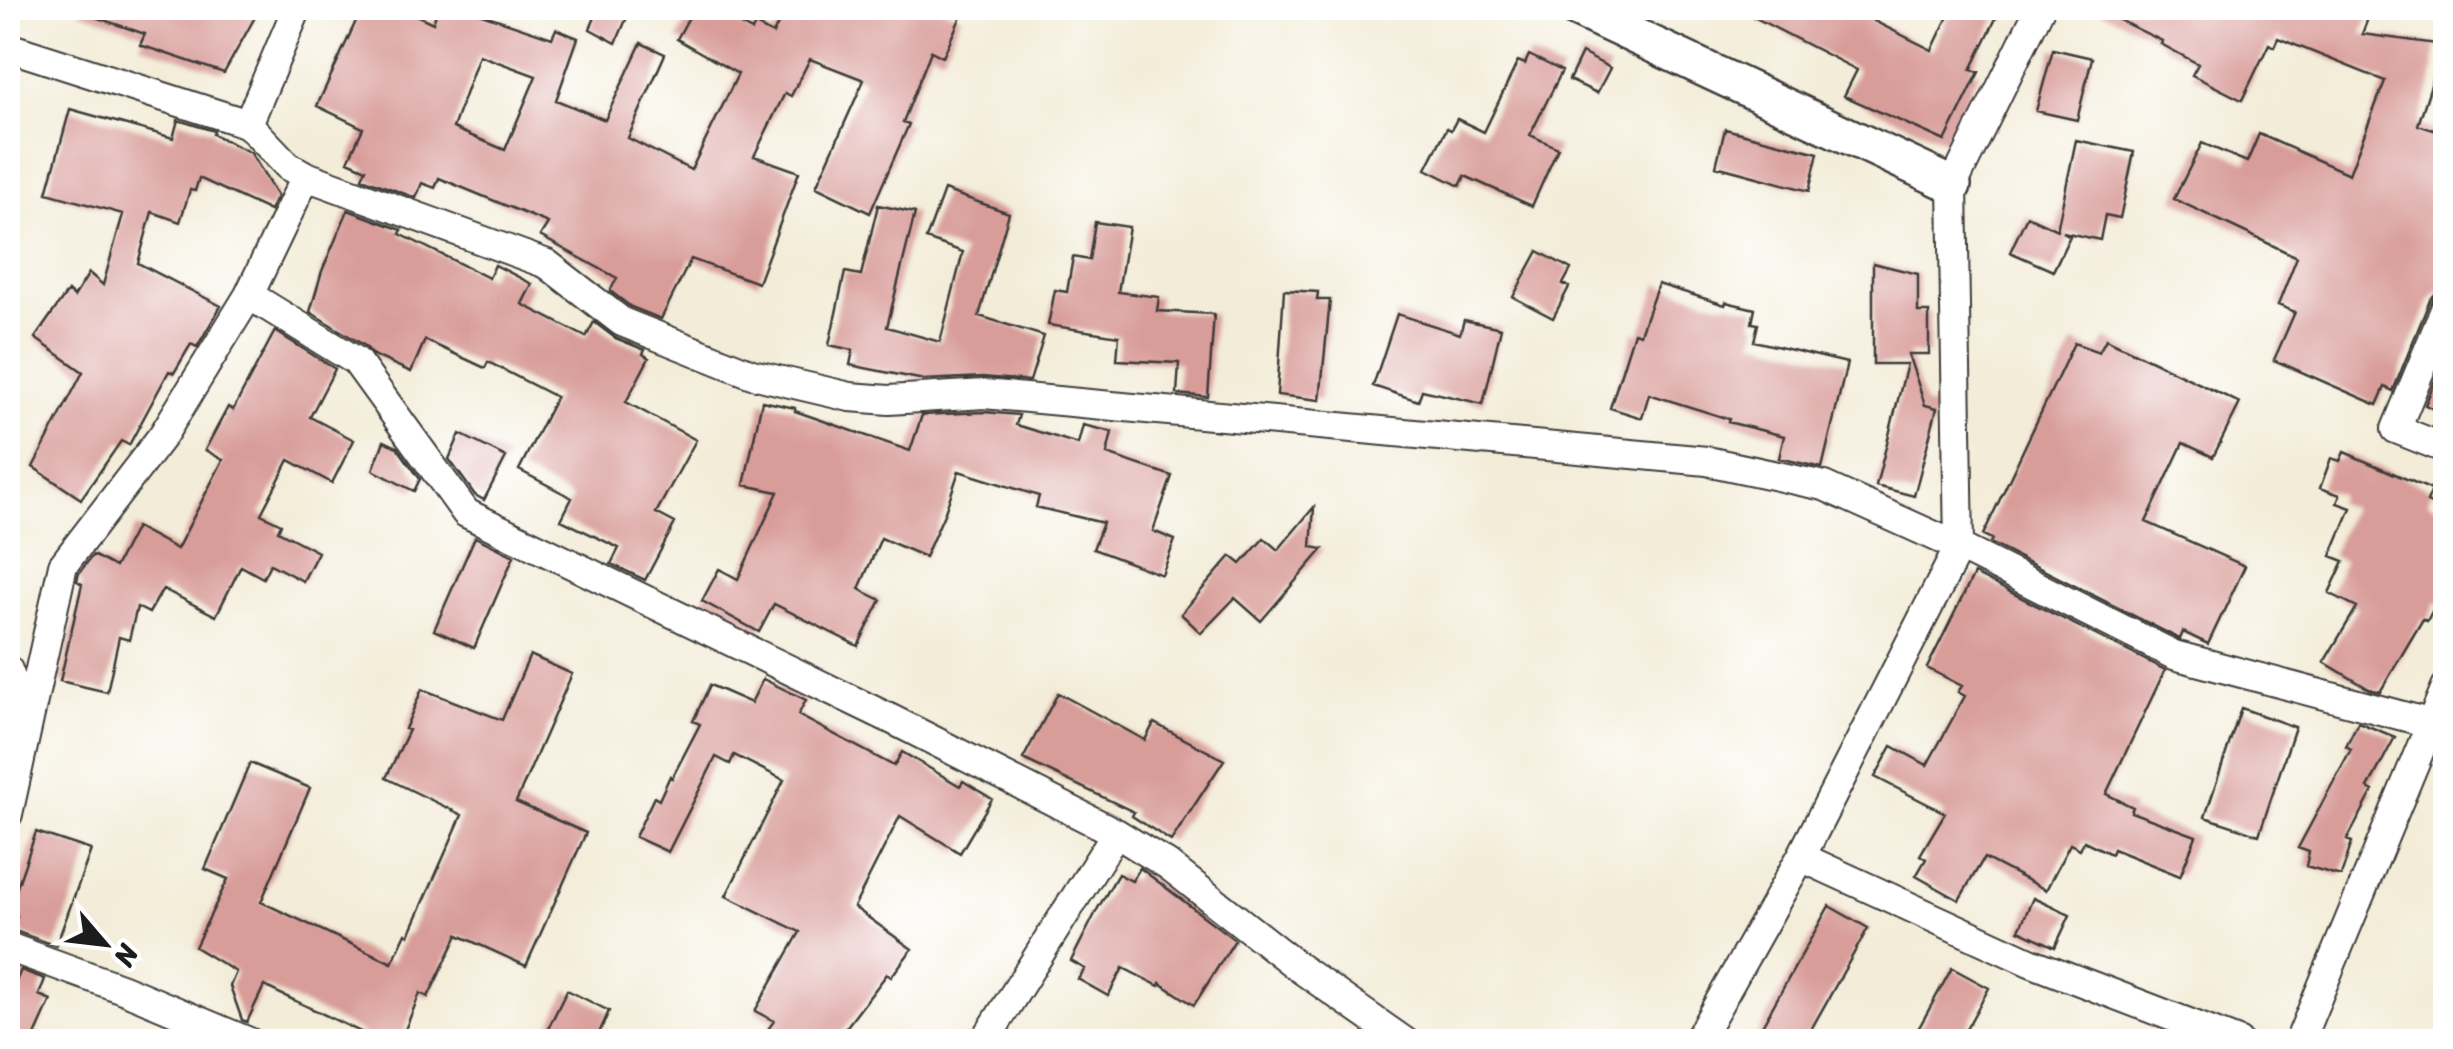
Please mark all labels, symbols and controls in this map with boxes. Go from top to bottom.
north arrow [55,894,155,994]
text: N [100,935,153,976]

